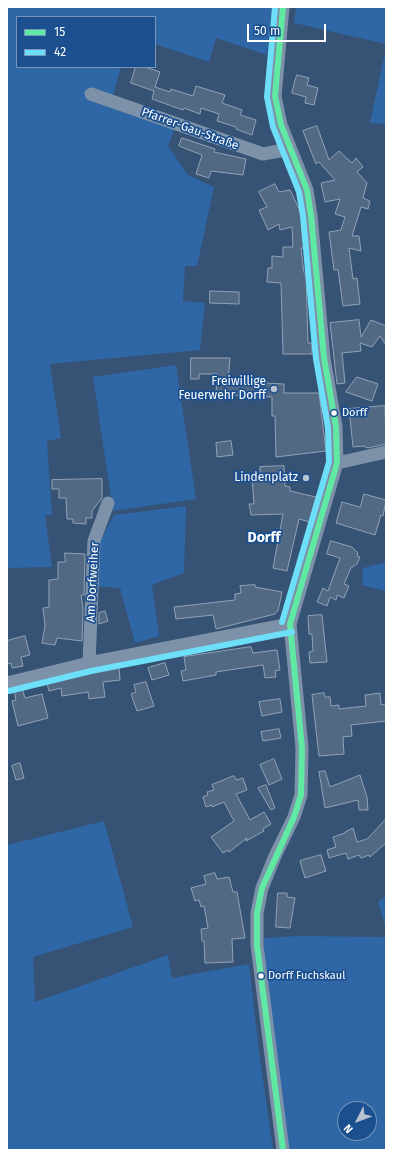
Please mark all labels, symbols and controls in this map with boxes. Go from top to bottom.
legend [16,16,156,68]
scale bar [249,16,328,42]
text: 50 m [254,24,280,38]
text: 15 [54,25,65,39]
text: 42 [54,45,66,59]
street label: Pfarrer-Gau-Straße [139,105,241,153]
place label: Freiwillige Feuerwehr Dorff [178,375,266,403]
marker: Freiwillige Feuerwehr Dorff [269,384,279,394]
place label: Dorff [342,406,367,420]
marker: Dorff [329,408,339,418]
place label: Lindenplatz [234,471,298,485]
marker: Lindenplatz [301,473,311,483]
district label: Dorff [248,530,280,546]
street label: Am Dorfweiher [84,541,102,623]
place label: Dorff Fuchskaul [268,969,345,983]
marker: Dorff Fuchskaul [256,971,266,981]
north arrow [337,1101,377,1141]
text: N [341,1122,356,1136]

